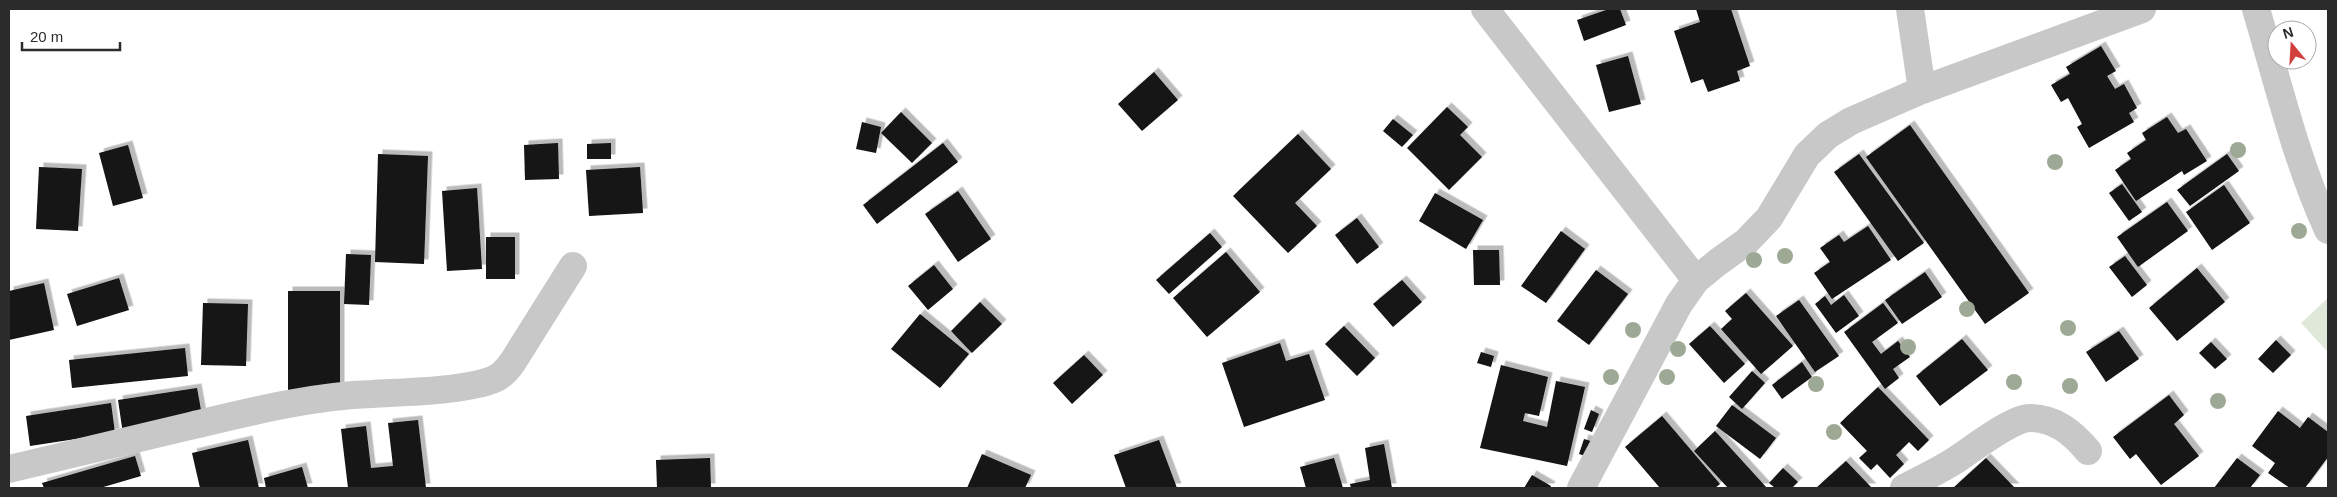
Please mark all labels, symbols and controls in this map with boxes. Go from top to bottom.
scale bar [22,20,120,52]
north arrow [2267,20,2317,70]
text: N [2281,23,2295,42]
text: 20 m [30,28,63,45]

